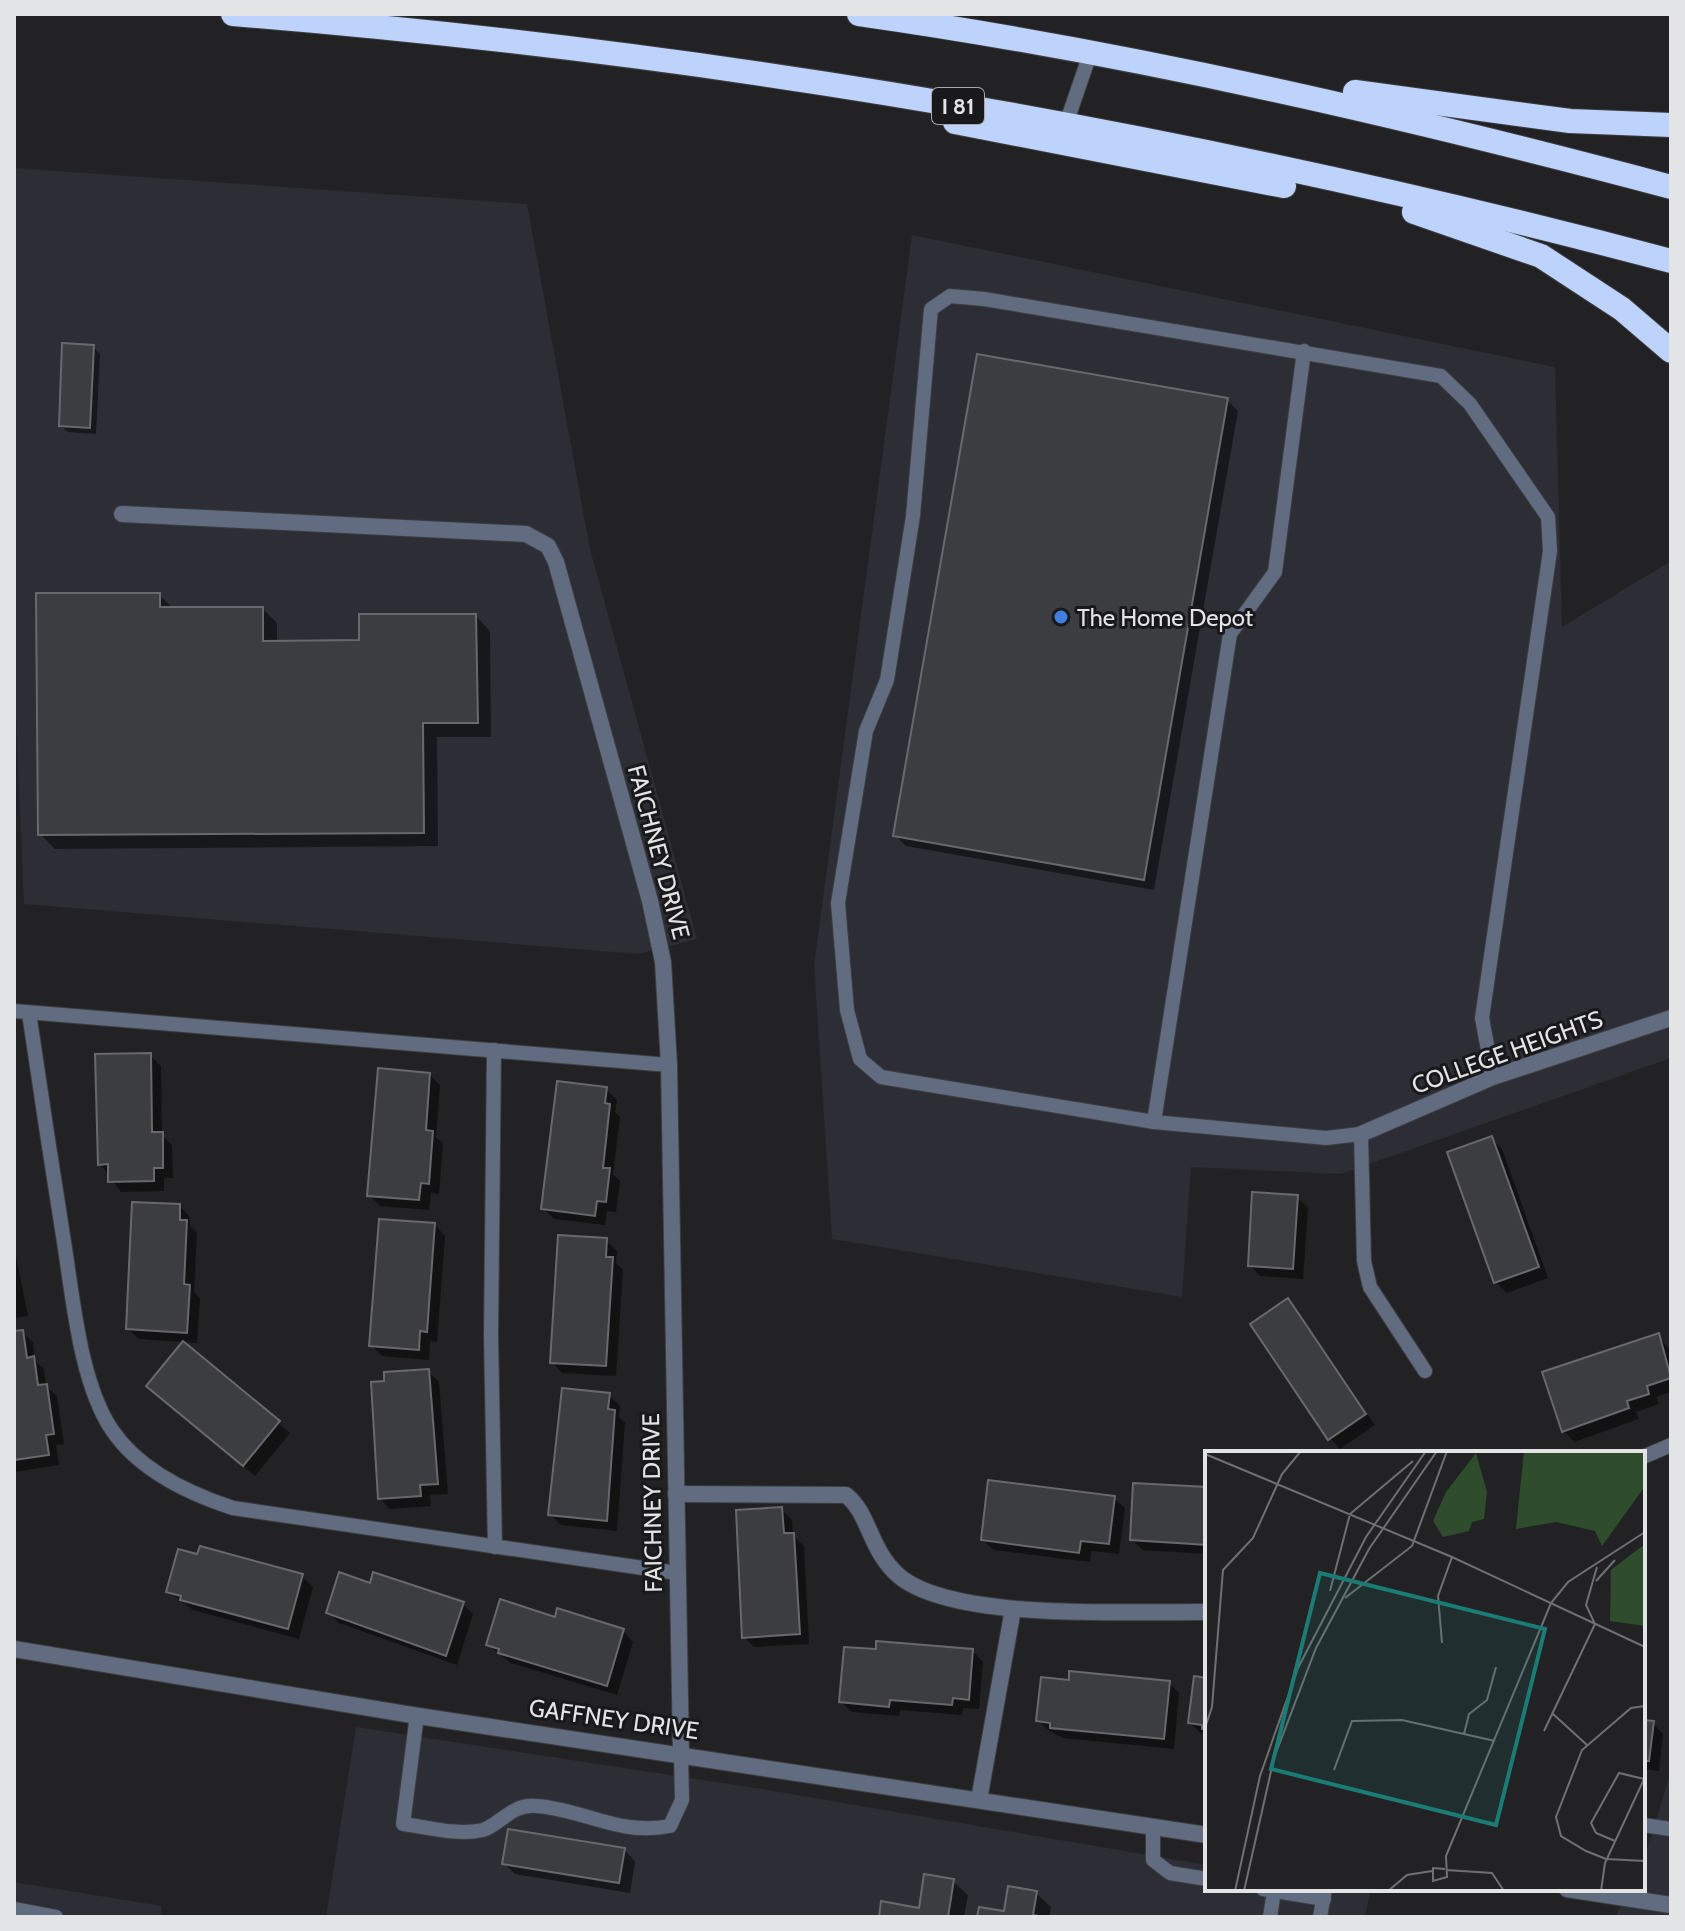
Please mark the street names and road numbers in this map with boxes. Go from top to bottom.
road number: I 81 [932,88,984,124]
street label: FAICHNEY DRIVE [622,762,696,942]
street label: COLLEGE HEIGHTS [1408,1004,1606,1100]
street label: FAICHNEY DRIVE [636,1413,668,1593]
street label: GAFFNEY DRIVE [527,1693,701,1745]

